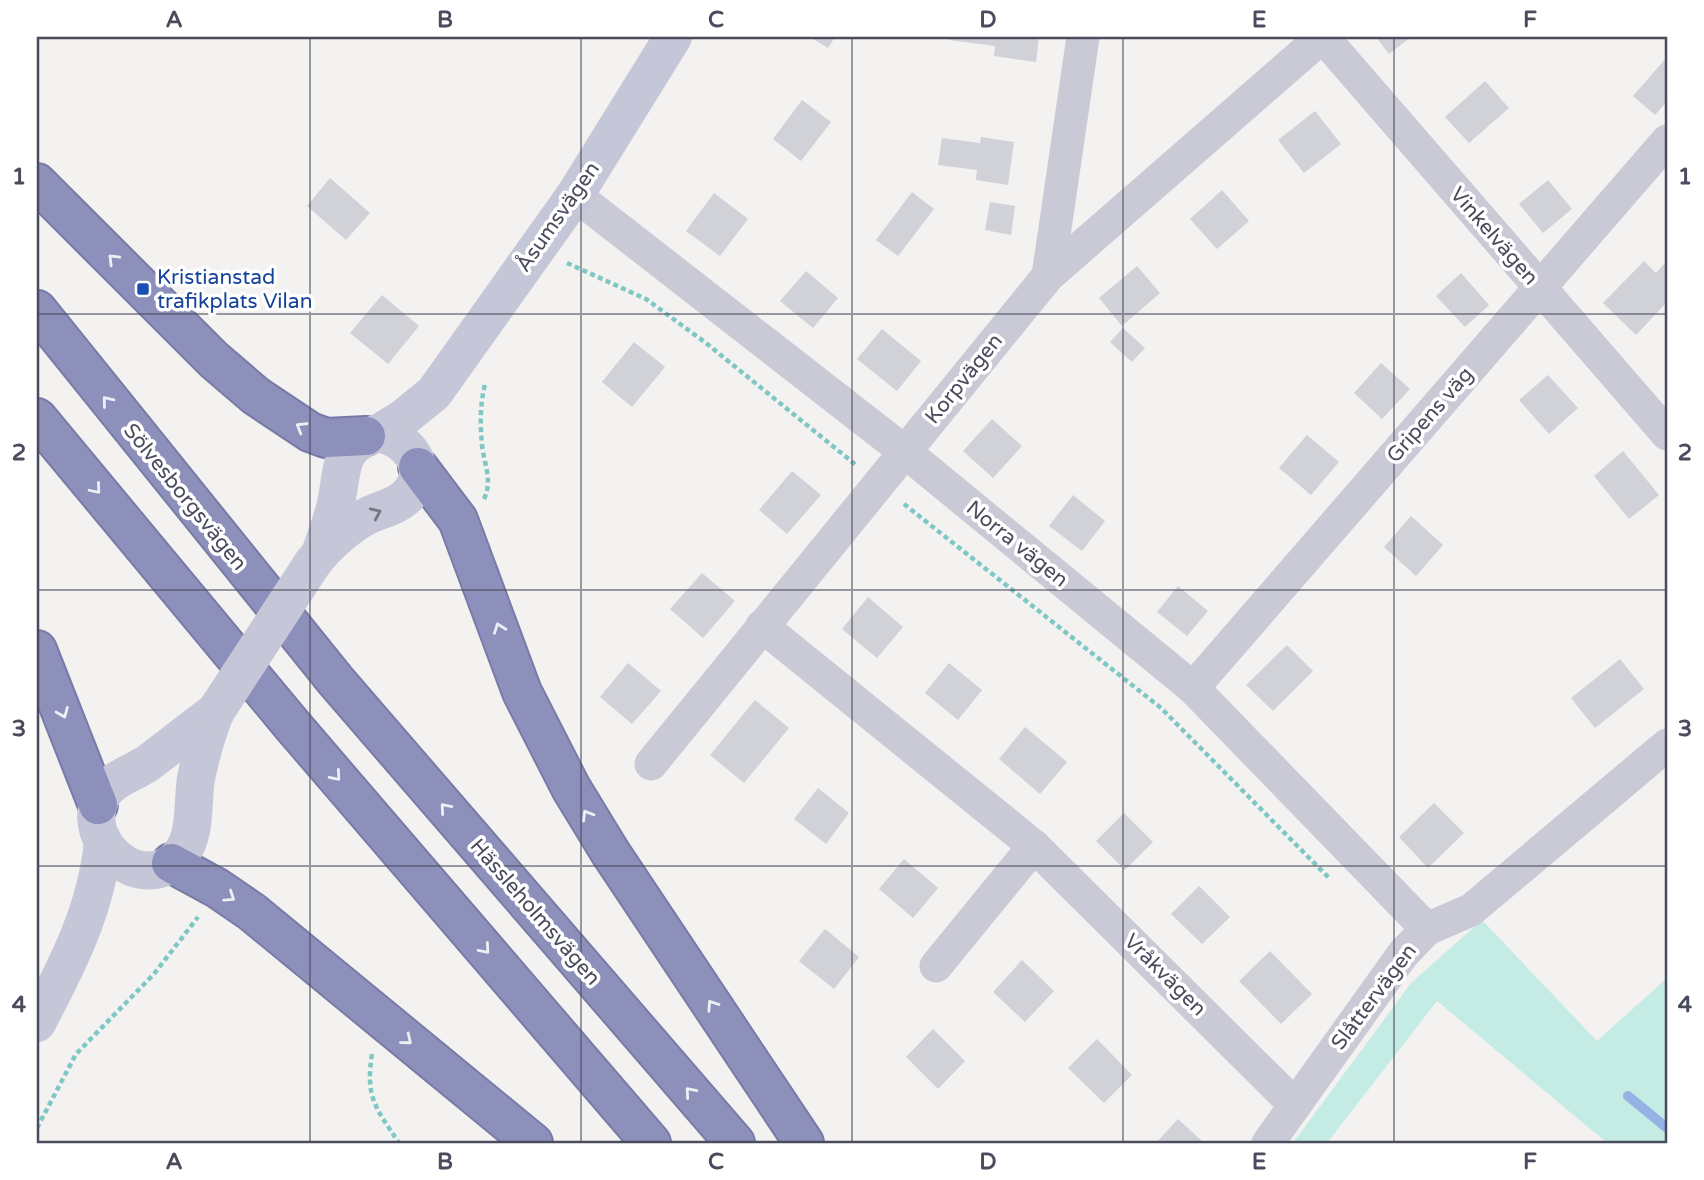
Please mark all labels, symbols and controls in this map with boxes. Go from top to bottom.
text: A [165,6,183,34]
text: B [437,6,453,34]
text: C [708,6,724,34]
text: D [979,6,997,34]
text: E [1252,6,1266,34]
text: F [1523,6,1537,34]
street label: Åsumsvägen [511,157,605,277]
text: 1 [12,163,26,191]
text: 1 [1678,163,1692,191]
street label: Vinkelvägen [1445,182,1543,290]
one-way arrow [108,255,121,268]
place label: Kristianstad trafikplats Vilan [157,265,312,314]
marker: Kristianstad trafikplats Vilan [135,281,151,297]
street label: Korpvägen [920,329,1008,429]
street label: Gripens väg [1382,362,1478,468]
one-way arrow [103,396,115,409]
street label: Sölvesborgsvägen [118,419,252,575]
one-way arrow [295,422,308,435]
text: 2 [12,439,26,467]
text: 2 [1678,439,1692,467]
one-way arrow [88,481,100,494]
street label: Norra vägen [961,495,1073,593]
one-way arrow [369,507,381,521]
one-way arrow [493,623,507,635]
one-way arrow [55,706,69,718]
text: 3 [12,715,26,743]
text: 3 [1678,715,1692,743]
one-way arrow [328,768,340,781]
one-way arrow [441,803,453,816]
one-way arrow [582,809,595,822]
street label: Hässleholmsvägen [465,834,605,990]
one-way arrow [223,889,236,902]
street label: Vråkvägen [1119,929,1211,1021]
street label: Slåttervägen [1326,939,1422,1055]
one-way arrow [477,941,489,954]
text: 4 [12,991,27,1019]
text: 4 [1678,991,1693,1019]
one-way arrow [708,1000,720,1013]
one-way arrow [399,1032,412,1044]
one-way arrow [686,1087,698,1100]
text: A [165,1148,183,1176]
text: B [437,1148,453,1176]
text: C [708,1148,724,1176]
text: D [979,1148,997,1176]
text: E [1252,1148,1266,1176]
text: F [1523,1148,1537,1176]

